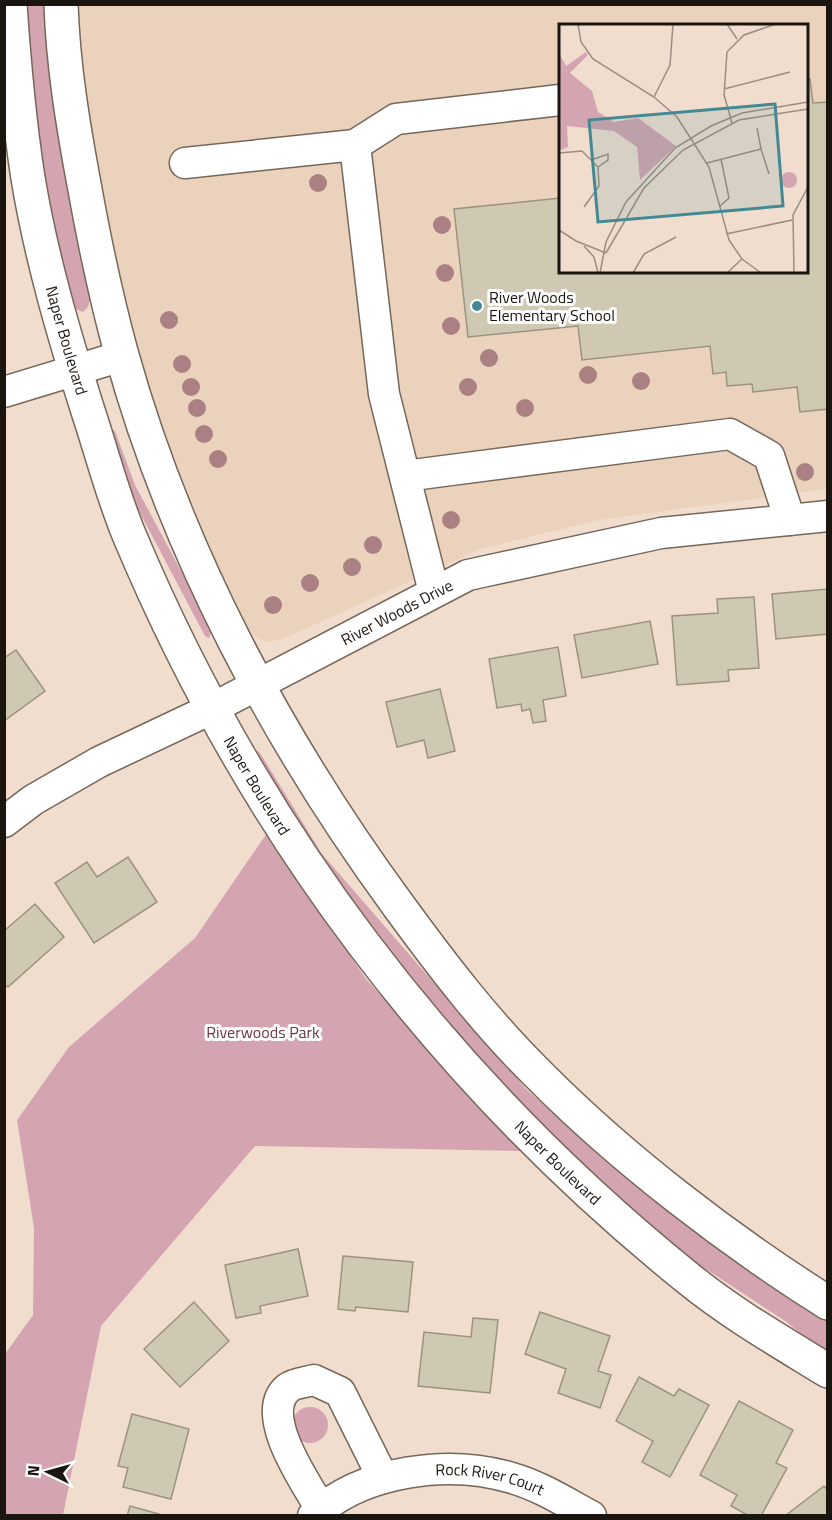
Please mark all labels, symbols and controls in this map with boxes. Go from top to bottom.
inset map [559,24,808,273]
street label: Naper Boulevard [40,283,94,398]
place label: River Woods Elementary School [489,285,615,327]
marker: River Woods Elementary School [470,299,484,313]
street label: River Woods Drive [337,573,457,651]
street label: Naper Boulevard [218,731,296,840]
park label: Riverwoods Park [206,1020,320,1044]
street label: Naper Boulevard [509,1115,607,1210]
north arrow [18,1442,78,1502]
street label: Rock River Court [435,1457,549,1501]
text: N [21,1464,45,1477]

